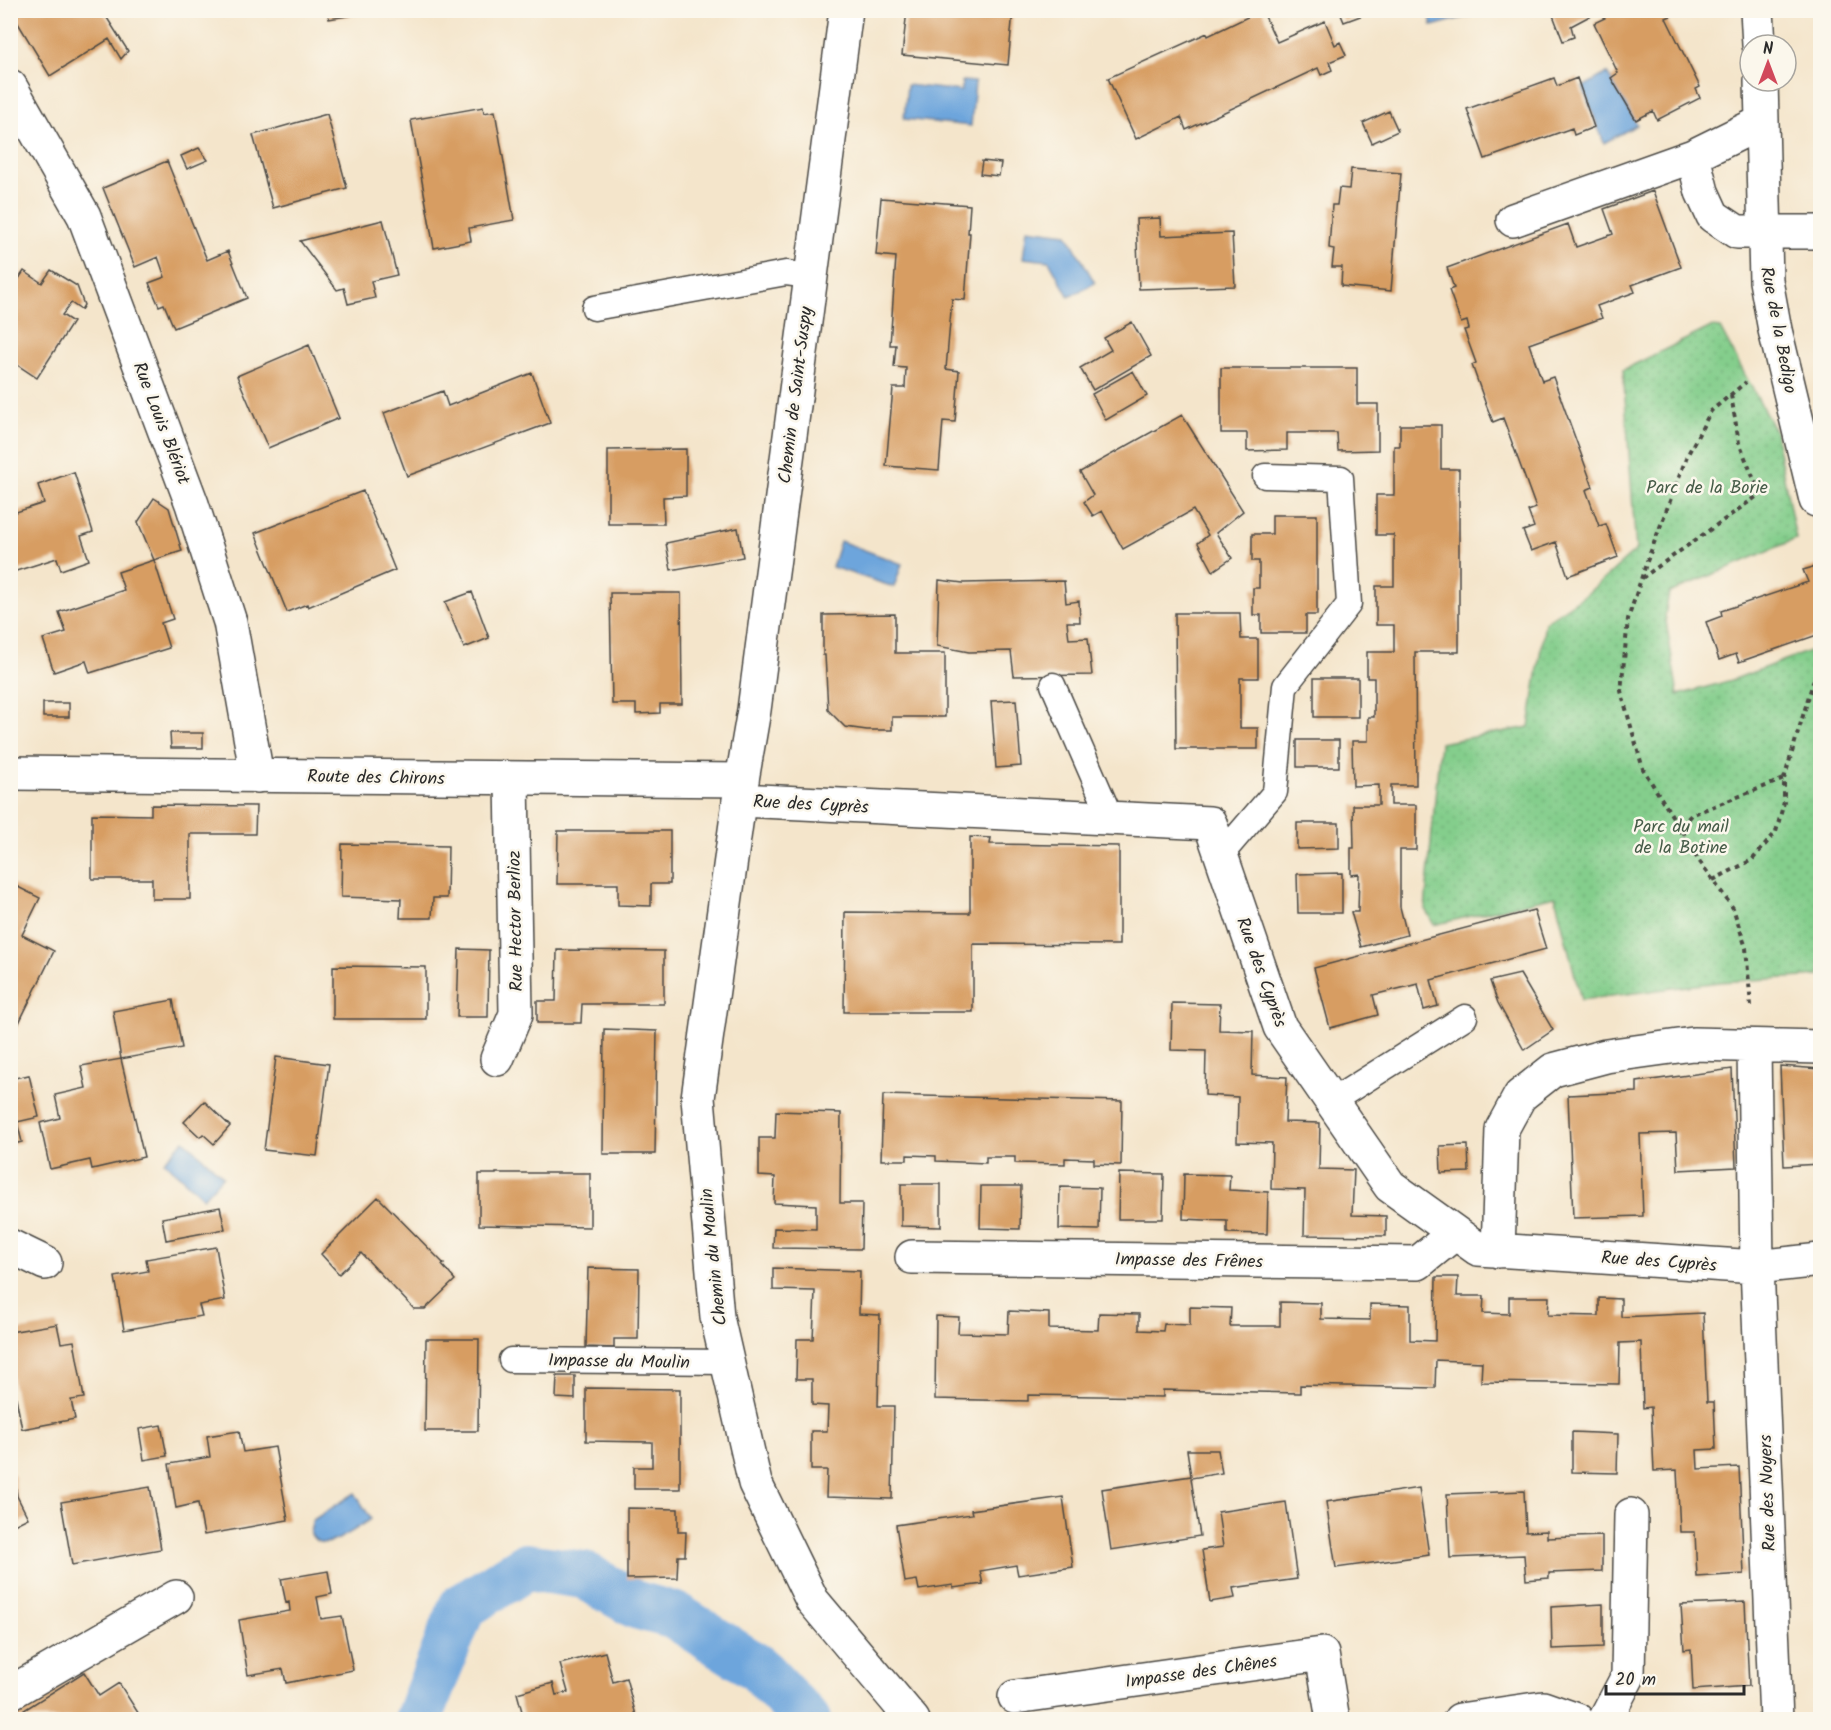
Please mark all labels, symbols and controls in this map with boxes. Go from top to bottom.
north arrow [1738,33,1798,93]
text: N [1763,37,1773,62]
street label: Rue de la Bedigo [1751,264,1804,396]
street label: Chemin de Saint-Suspy [771,304,822,485]
street label: Rue Louis Blériot [124,358,198,490]
park label: Parc de la Borie [1646,474,1768,503]
street label: Route des Chirons [307,763,445,794]
street label: Rue des Cyprès [752,788,870,823]
park label: Parc du mail de la Botine [1633,813,1729,863]
street label: Rue Hector Berlioz [501,850,532,992]
street label: Rue des Cyprès [1227,913,1294,1032]
street label: Chemin du Moulin [693,1187,736,1327]
street label: Rue des Cyprès [1600,1244,1718,1281]
street label: Impasse des Frênes [1115,1246,1264,1277]
street label: Impasse du Moulin [548,1347,690,1378]
street label: Rue des Noyers [1752,1434,1785,1552]
street label: Impasse des Chênes [1123,1647,1279,1698]
scale bar [1606,1658,1744,1696]
text: 20 m [1615,1666,1656,1695]

